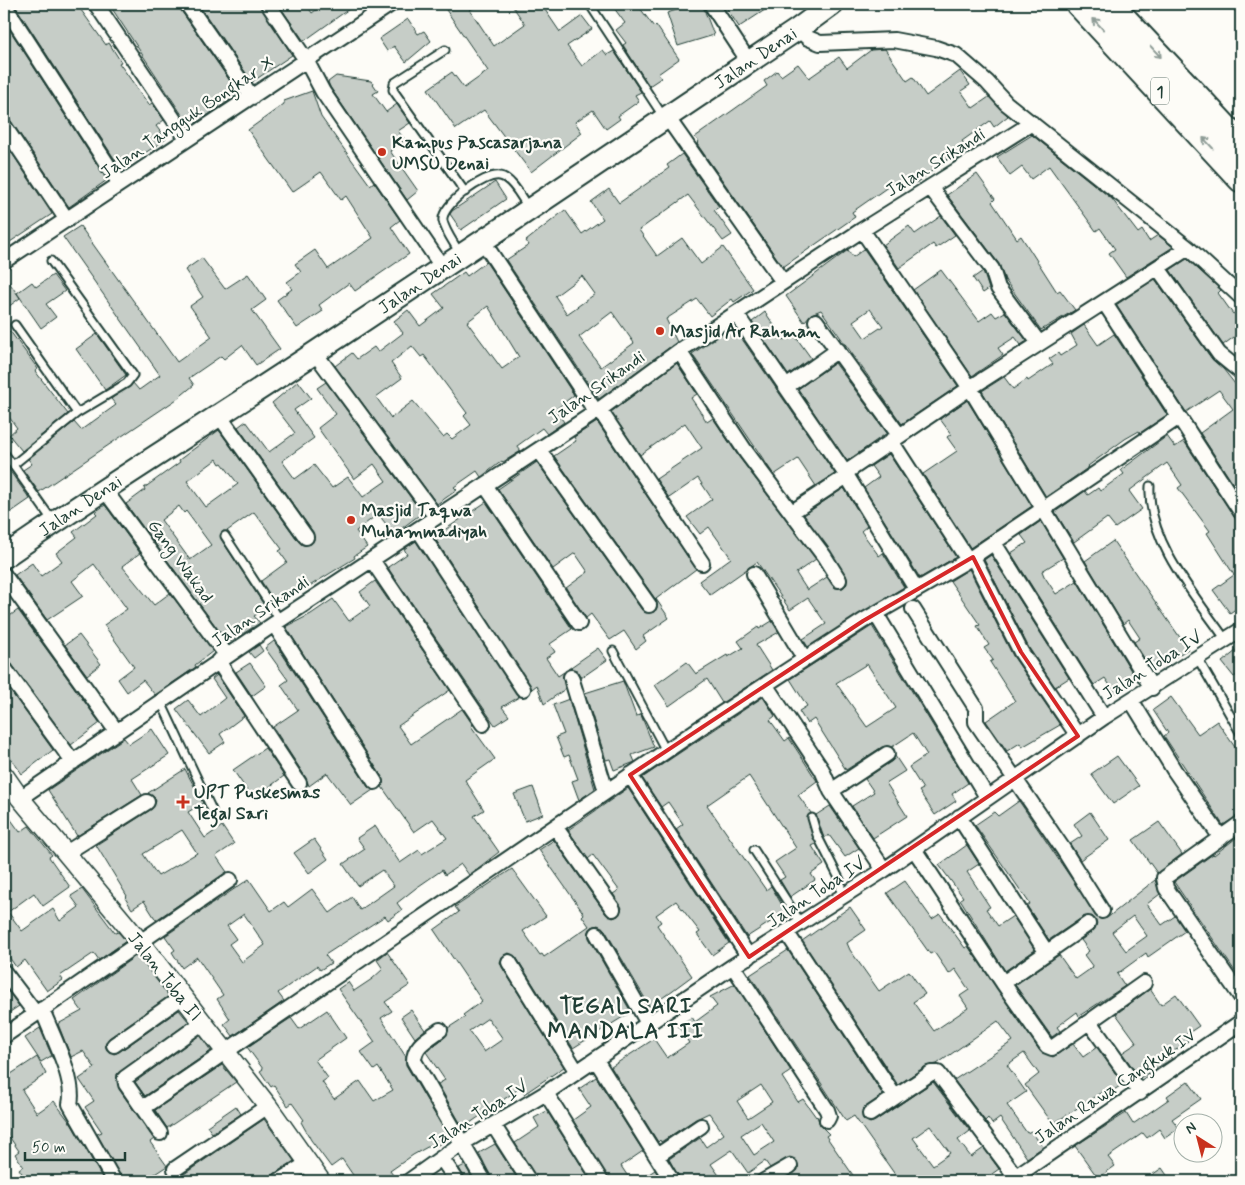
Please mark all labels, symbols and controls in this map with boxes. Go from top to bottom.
one-way arrow [1092,17,1104,30]
street label: Jalan Denai [710,22,802,95]
one-way arrow [1150,46,1162,58]
street label: Jalan Tangguk Bongkar X [96,51,280,187]
road number: 1 [1151,78,1169,104]
street label: Jalan Srikandi [881,123,990,203]
place label: Kampus Pascasarjana UMSU Denai [392,131,562,176]
one-way arrow [1202,137,1214,150]
marker: Kampus Pascasarjana UMSU Denai [376,146,388,158]
street label: Jalan Denai [374,247,467,320]
place label: Masjid Ar Rahman [670,320,821,344]
marker: Masjid Ar Rahman [654,325,666,337]
street label: Jalan Srikandi [543,346,650,430]
street label: Jalan Denai [34,470,127,543]
place label: Masjid Taqwa Muhammadiyah [361,499,487,544]
marker: Masjid Taqwa Muhammadiyah [345,514,357,526]
street label: Gang Wakad [141,515,219,609]
street label: Jalan Srikandi [207,570,314,653]
street label: Jalan Toba IV [1098,625,1207,706]
place label: UPT Puskesmas Tegal Sari [194,781,320,828]
marker: UPT Puskesmas Tegal Sari [176,795,190,809]
street label: Jalan Toba IV [762,852,871,934]
street label: Jalan Toba II [122,927,207,1026]
district label: TEGAL SARI MANDALA III [548,993,704,1046]
street label: Jalan Rawa Cangkuk IV [1030,1024,1202,1152]
street label: Jalan Toba IV [424,1074,533,1155]
north arrow [1172,1112,1222,1162]
text: N [1182,1118,1200,1138]
scale bar [25,1130,125,1162]
text: 50 m [32,1138,66,1158]

